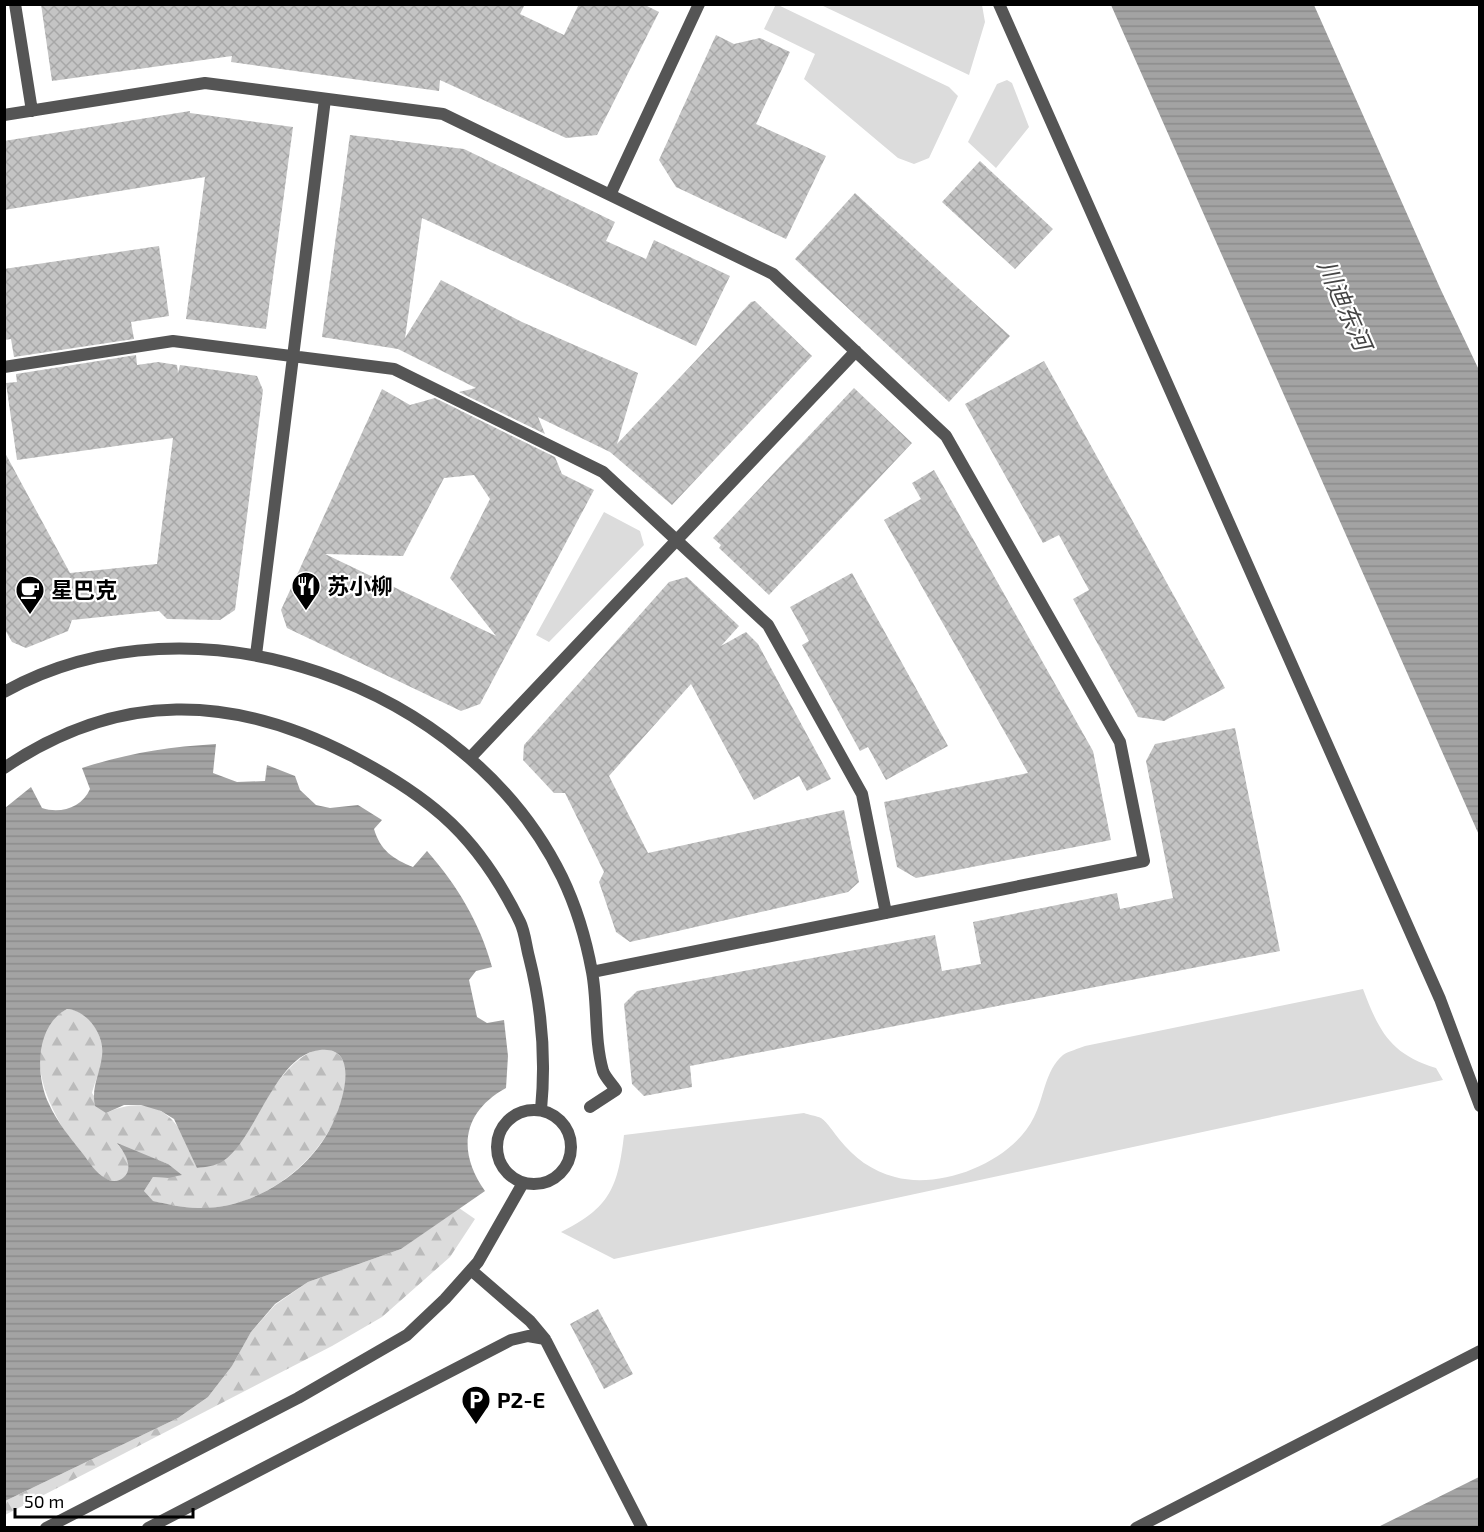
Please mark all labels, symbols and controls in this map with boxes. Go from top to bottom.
water label: 川迪东河 [1313,255,1380,358]
restaurant icon: 苏小柳 [290,570,322,612]
place label: 苏小柳 [327,572,393,598]
cafe icon: 星巴克 [14,574,46,616]
place label: 星巴克 [51,576,117,602]
parking icon: P2-E [460,1384,492,1426]
place label: P2-E [497,1386,545,1412]
scale bar [15,1481,194,1519]
text: 50 m [24,1490,64,1512]

